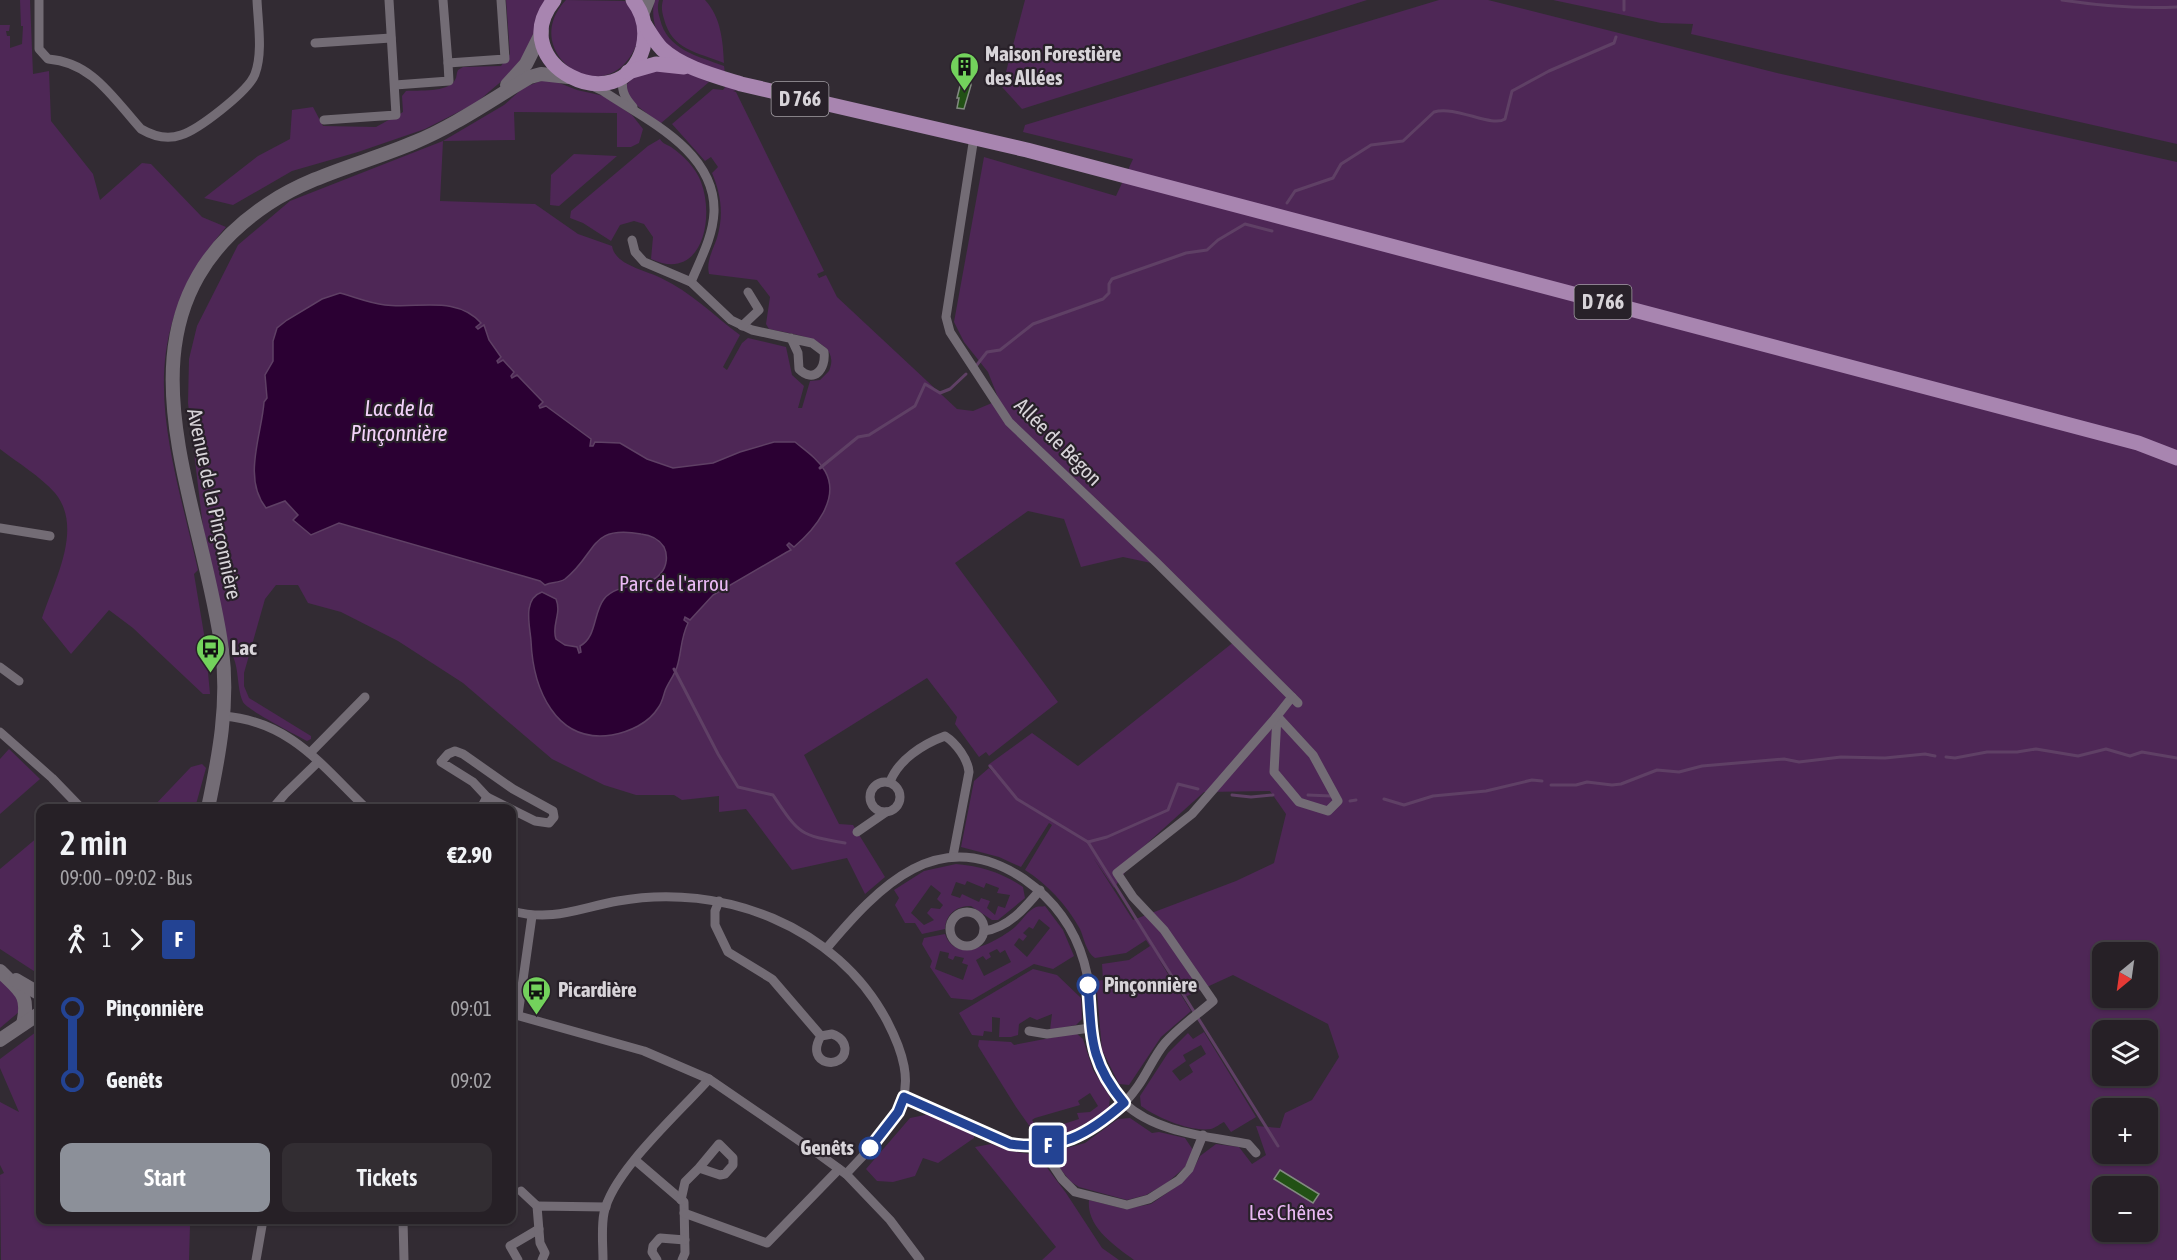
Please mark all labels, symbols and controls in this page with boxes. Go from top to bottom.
place label: Maison Forestière des Allées [985,41,1121,89]
building icon: Maison Forestière des Allées [948,50,980,92]
road number: D 766 [772,82,828,116]
road number: D 766 [1574,285,1632,319]
street label: Allée de Bégon [1010,393,1107,490]
water label: Lac de la Pinçonnière [351,395,447,446]
street label: Avenue de la Pinçonnière [183,406,247,601]
park label: Parc de l'arrou [619,571,729,595]
bus stop icon: Lac [194,632,226,674]
place label: Lac [231,635,257,659]
text: 2 min [60,824,127,862]
text: €2.90 [447,842,492,868]
text: 09:00 – 09:02 · Bus [60,866,193,889]
icon: walk [60,923,93,956]
icon: forward [120,923,153,956]
text: F [174,927,183,951]
text: 1 [102,928,111,951]
north arrow [2092,942,2158,1008]
map controls [2092,942,2158,1242]
place label: Pinçonnière [1104,972,1197,996]
bus stop icon: Picardière [521,974,553,1016]
marker: Pinçonnière [1077,974,1099,996]
place label: Picardière [558,977,637,1001]
text: Pinçonnière [106,995,204,1021]
text: 09:01 [450,997,492,1020]
button: layers [2092,1020,2158,1086]
text: Genêts [106,1067,162,1093]
text: 09:02 [450,1069,492,1092]
button: + [2092,1098,2158,1164]
line badge: F [1028,1126,1068,1164]
text: F [1044,1133,1052,1157]
place label: Genêts [800,1135,855,1159]
marker: Genêts [859,1137,881,1159]
button: Start [60,1143,270,1212]
button: Tickets [282,1143,492,1212]
button: − [2092,1176,2158,1242]
park label: Les Chênes [1249,1200,1333,1224]

